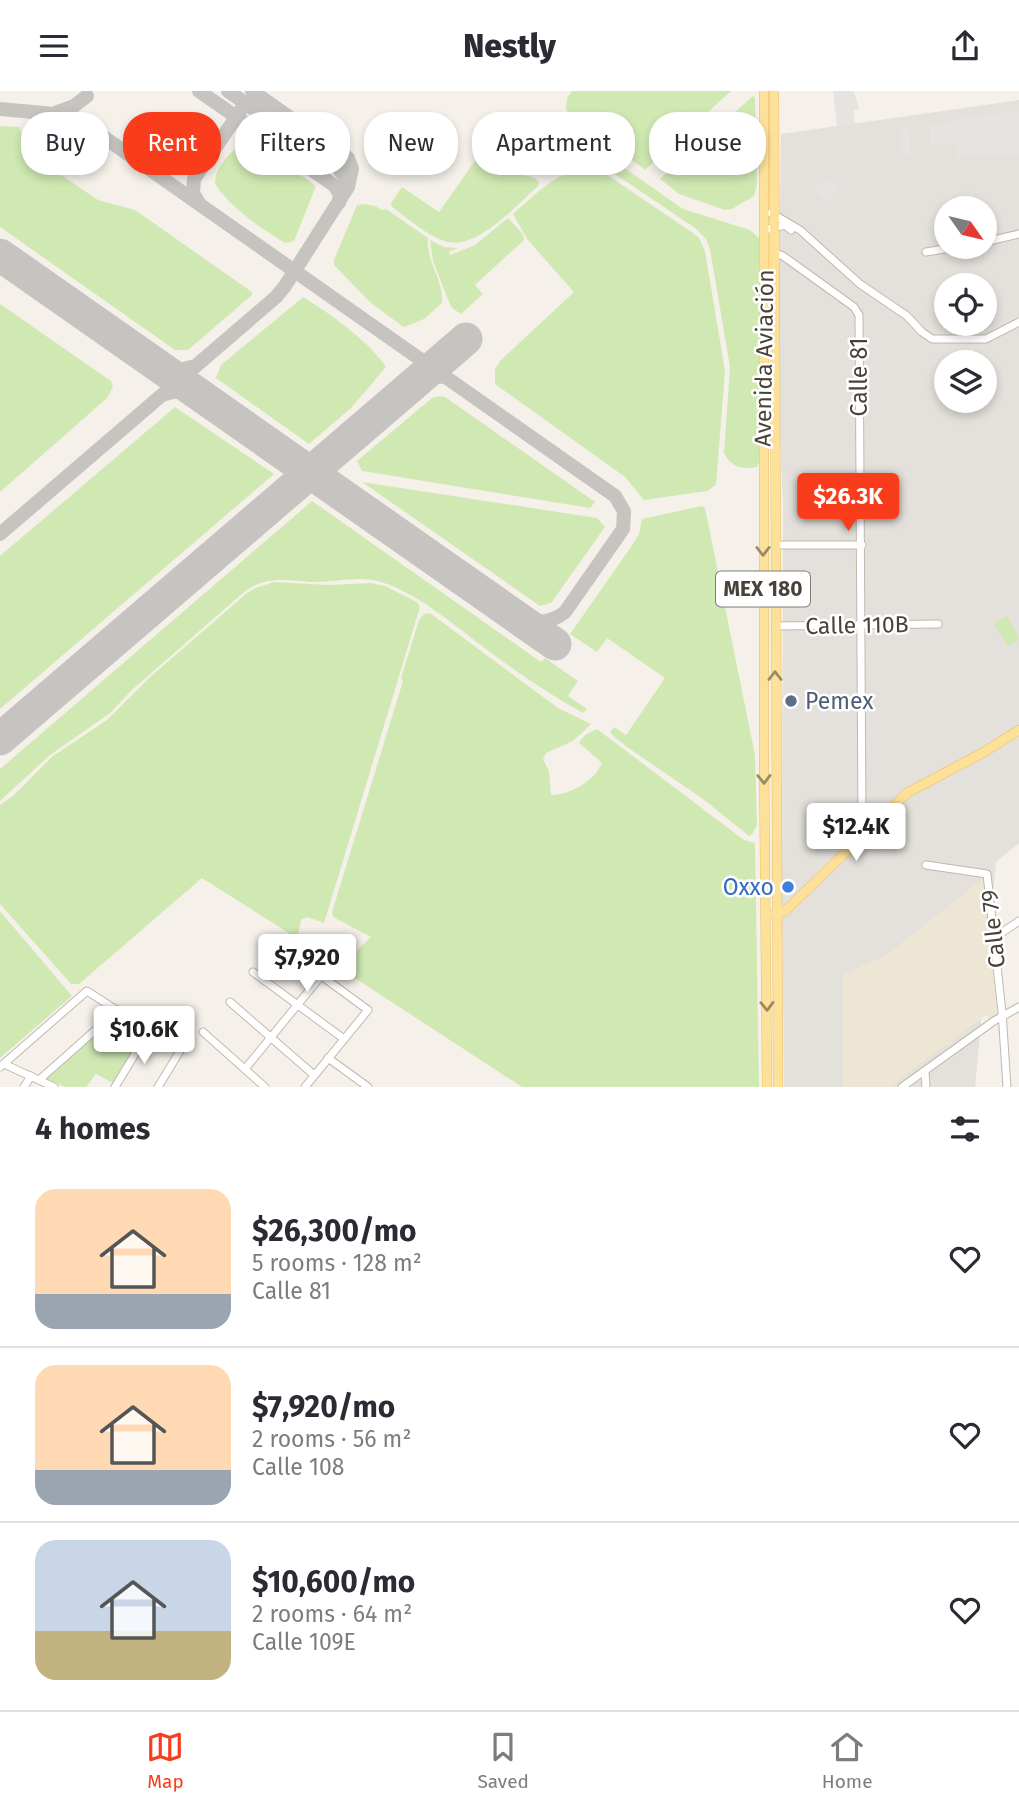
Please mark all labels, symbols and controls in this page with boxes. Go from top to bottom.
icon: menu [35,27,73,65]
text: Nestly [463,27,556,65]
icon: share [946,27,984,65]
chip: Buy [21,112,109,175]
chip: Rent [123,112,221,175]
chip: Filters [235,112,350,175]
chip: New [364,112,458,175]
chip: Apartment [472,112,635,175]
chip: House [649,112,766,175]
north arrow [934,196,998,259]
map controls [934,196,997,413]
street label: Avenida Aviación [748,269,780,447]
button: locate [934,273,997,336]
street label: Calle 81 [845,338,873,416]
button: layers [934,350,997,413]
pin: $26.3K [791,473,905,533]
text: $26.3K [813,482,883,510]
one-way arrow [755,546,771,557]
road number: MEX 180 [716,571,810,607]
street label: Calle 110B [805,610,909,640]
one-way arrow [768,670,783,681]
place label: Pemex [805,687,874,715]
marker: Pemex [783,693,799,709]
one-way arrow [756,774,772,784]
pin: $12.4K [799,803,913,863]
text: $12.4K [823,812,889,840]
place label: Oxxo [723,873,774,901]
marker: Oxxo [780,879,796,895]
street label: Calle 79 [975,888,1011,970]
pin: $7,920 [250,935,364,994]
text: $7,920 [274,943,340,971]
one-way arrow [759,1001,775,1012]
pin: $10.6K [87,1007,201,1066]
text: $10.6K [110,1015,178,1043]
icon: filters [946,1110,984,1148]
text: 4 homes [35,1111,150,1147]
text: $26,300/mo [252,1213,417,1249]
icon: home [91,1217,175,1301]
icon: heart [946,1240,984,1278]
text: 5 rooms · 128 m² [252,1249,422,1277]
text: Calle 81 [252,1277,331,1305]
text: $7,920/mo [252,1389,395,1425]
icon: home [91,1393,175,1477]
icon: heart [946,1416,984,1454]
text: 2 rooms · 56 m² [252,1425,411,1453]
text: Calle 108 [252,1453,344,1481]
text: $10,600/mo [252,1564,415,1600]
icon: home [91,1568,175,1652]
icon: heart [946,1591,984,1629]
text: 2 rooms · 64 m² [252,1600,412,1628]
text: Calle 109E [252,1628,356,1656]
tab: Map [146,1728,184,1793]
tab: Saved [477,1728,529,1793]
tab: Home [822,1728,872,1793]

